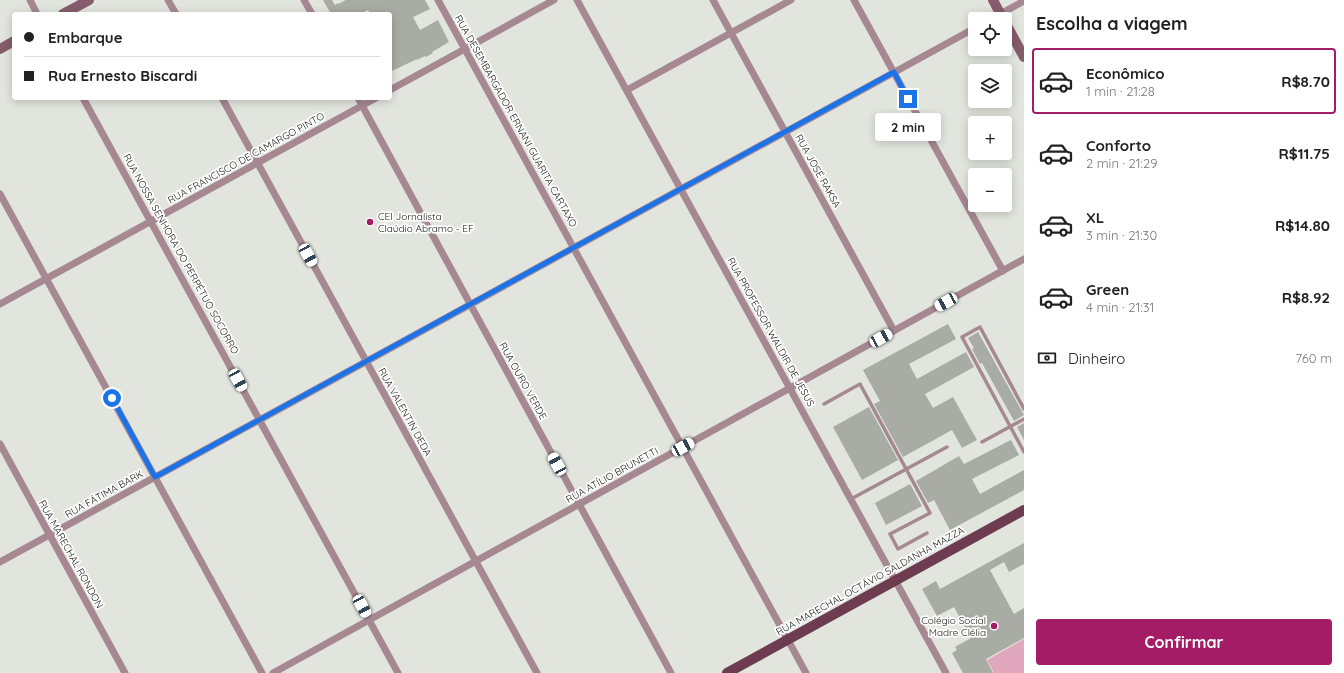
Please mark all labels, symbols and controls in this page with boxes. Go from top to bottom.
map controls [968,12,1012,212]
button: locate [968,12,1012,56]
text: Escolha a viagem [1036,12,1188,35]
street label: RUA DESEMBARGADOR ERNANI GUARITA CARTAXO [452,13,580,230]
text: Embarque [48,28,123,47]
icon: car [1038,63,1074,99]
button: layers [968,64,1012,108]
text: Econômico [1086,64,1165,83]
text: Rua Ernesto Biscardi [48,66,197,85]
text: R$8.70 [1281,72,1330,91]
text: 1 min · 21:28 [1086,83,1155,99]
route end [899,90,917,108]
street label: RUA FRANCISCO DE CAMARGO PINTO [165,109,327,207]
callout: 2 min [875,113,941,141]
button: + [968,116,1012,160]
text: 2 min [891,119,925,135]
street label: RUA JOSÉ RAKSA [792,132,844,211]
icon: car [1038,135,1074,171]
text: Conforto [1086,136,1151,155]
text: R$11.75 [1278,144,1330,163]
street label: RUA NOSSA SENHORA DO PERPÉTUO SOCORRO [120,152,242,357]
text: 2 min · 21:29 [1086,155,1157,171]
button: − [968,168,1012,212]
icon: car [1038,207,1074,243]
text: XL [1086,208,1104,227]
place label: CEI Jornalista Claúdio Abramo - EF [378,210,474,235]
text: R$14.80 [1275,216,1330,235]
marker: CEI Jornalista Claúdio Abramo - EF [365,217,375,227]
text: 3 min · 21:30 [1086,227,1157,243]
car [297,242,319,268]
street label: RUA PROFESSOR WALDIR DE JESUS [724,255,818,409]
icon: car [1038,279,1074,315]
text: Green [1086,280,1129,299]
text: R$8.92 [1282,288,1330,307]
car [933,291,959,313]
text: 4 min · 21:31 [1086,299,1154,315]
car [868,327,894,349]
street label: RUA OURO VERDE [496,340,550,422]
icon: cash [1036,347,1058,369]
text: Dinheiro [1068,349,1125,368]
text: 760 m [1296,350,1332,366]
street label: RUA VALENTIN DEDA [375,366,435,459]
car [227,367,249,393]
route start [103,389,121,407]
car [670,436,696,458]
street label: RUA ATÍLIO BRUNETTI [563,444,661,506]
car [546,451,568,477]
street label: RUA FÁTIMA BARK [63,467,146,521]
street label: RUA MARECHAL RONDON [36,498,106,610]
street label: RUA MARECHAL OCTÁVIO SALDANHA MAZZA [774,523,967,638]
car [351,593,373,619]
place label: Colégio Social Madre Clélia [921,614,986,639]
button: Confirmar [1036,619,1332,665]
marker: Colégio Social Madre Clélia [989,621,999,631]

